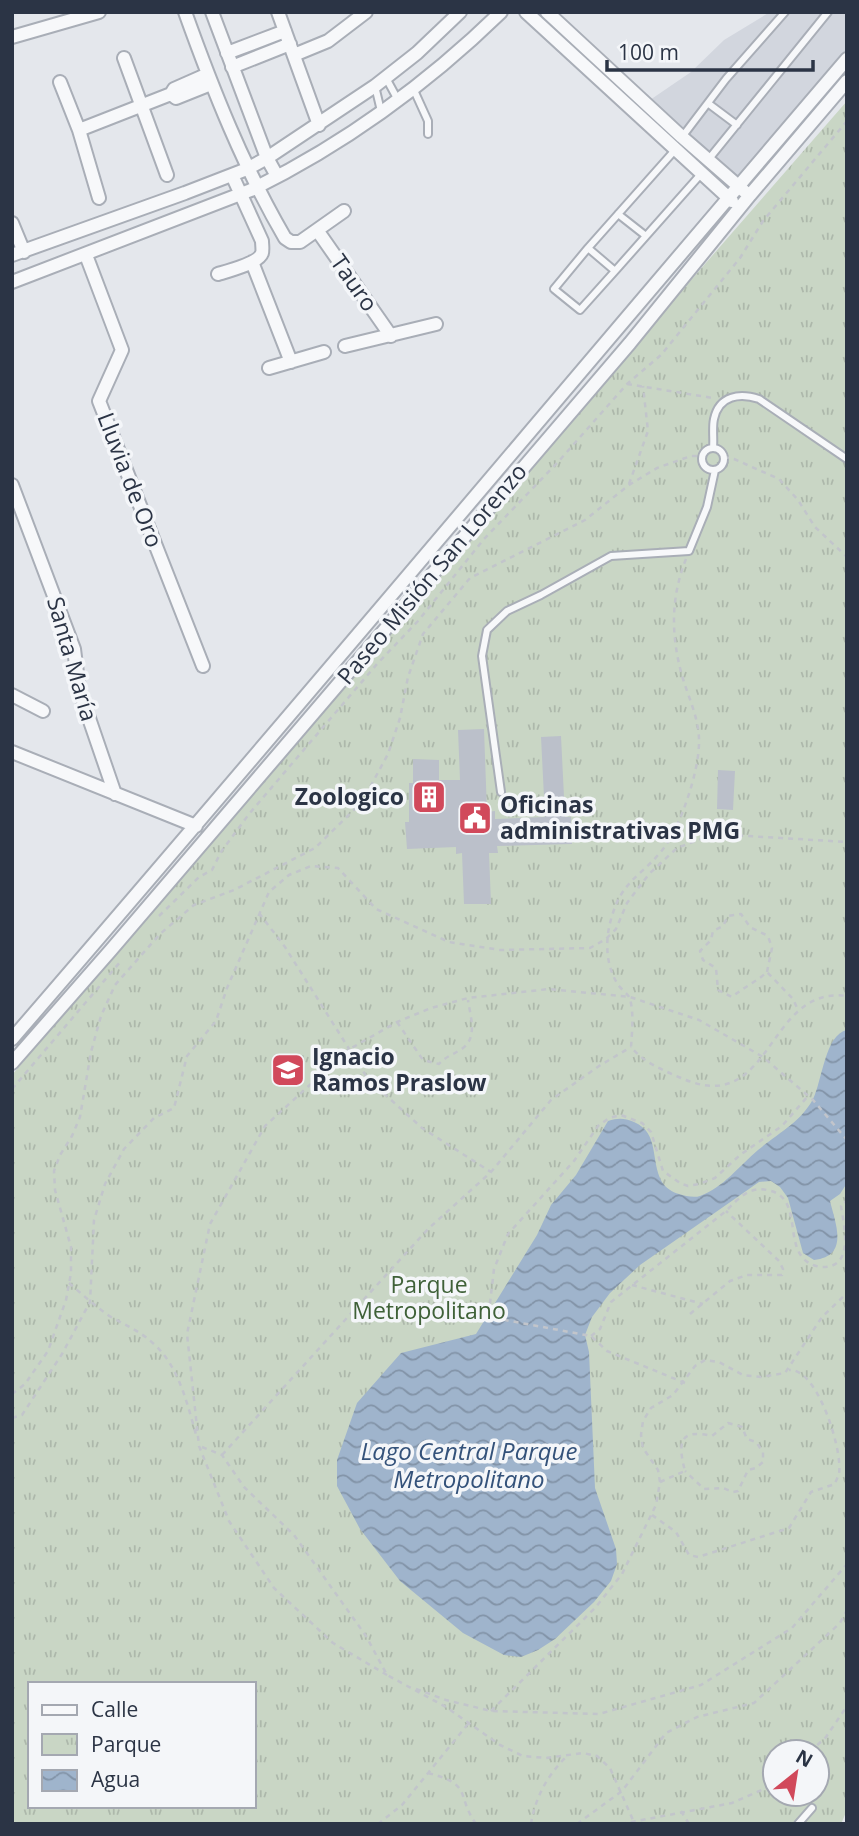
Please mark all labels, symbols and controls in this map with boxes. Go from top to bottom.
scale bar [607,28,814,72]
text: 100 m [618,38,679,66]
street label: Tauro [324,248,386,317]
street label: Lluvia de Oro [91,408,171,552]
street label: Paseo Misión San Lorenzo [329,456,533,691]
street label: Santa María [40,593,106,725]
building icon: Zoologico [410,778,448,816]
place label: Zoologico [295,780,404,812]
place label: Oficinas administrativas PMG [500,788,740,846]
public building icon: Oficinas administrativas PMG [456,799,494,837]
place label: Ignacio Ramos Praslow [312,1040,487,1098]
school or university icon: Ignacio Ramos Praslow [269,1051,307,1089]
park label: Parque Metropolitano [352,1268,506,1326]
water label: Lago Central Parque Metropolitano [361,1434,577,1495]
legend [28,1682,256,1808]
text: Calle [91,1695,138,1723]
text: Parque [91,1730,161,1758]
north arrow [761,1738,831,1808]
text: N [791,1743,818,1773]
text: Agua [91,1765,140,1793]

